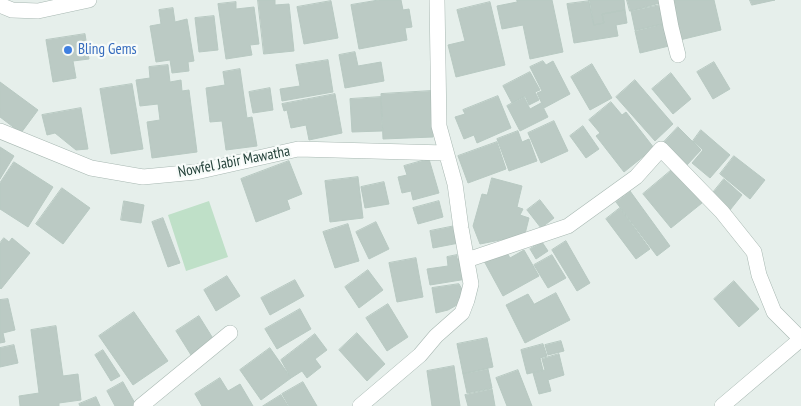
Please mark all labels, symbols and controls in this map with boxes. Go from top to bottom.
place label: Bling Gems [78,41,136,59]
marker: Bling Gems [62,44,74,56]
street label: Nowfel Jabir Mawatha [176,142,292,182]

